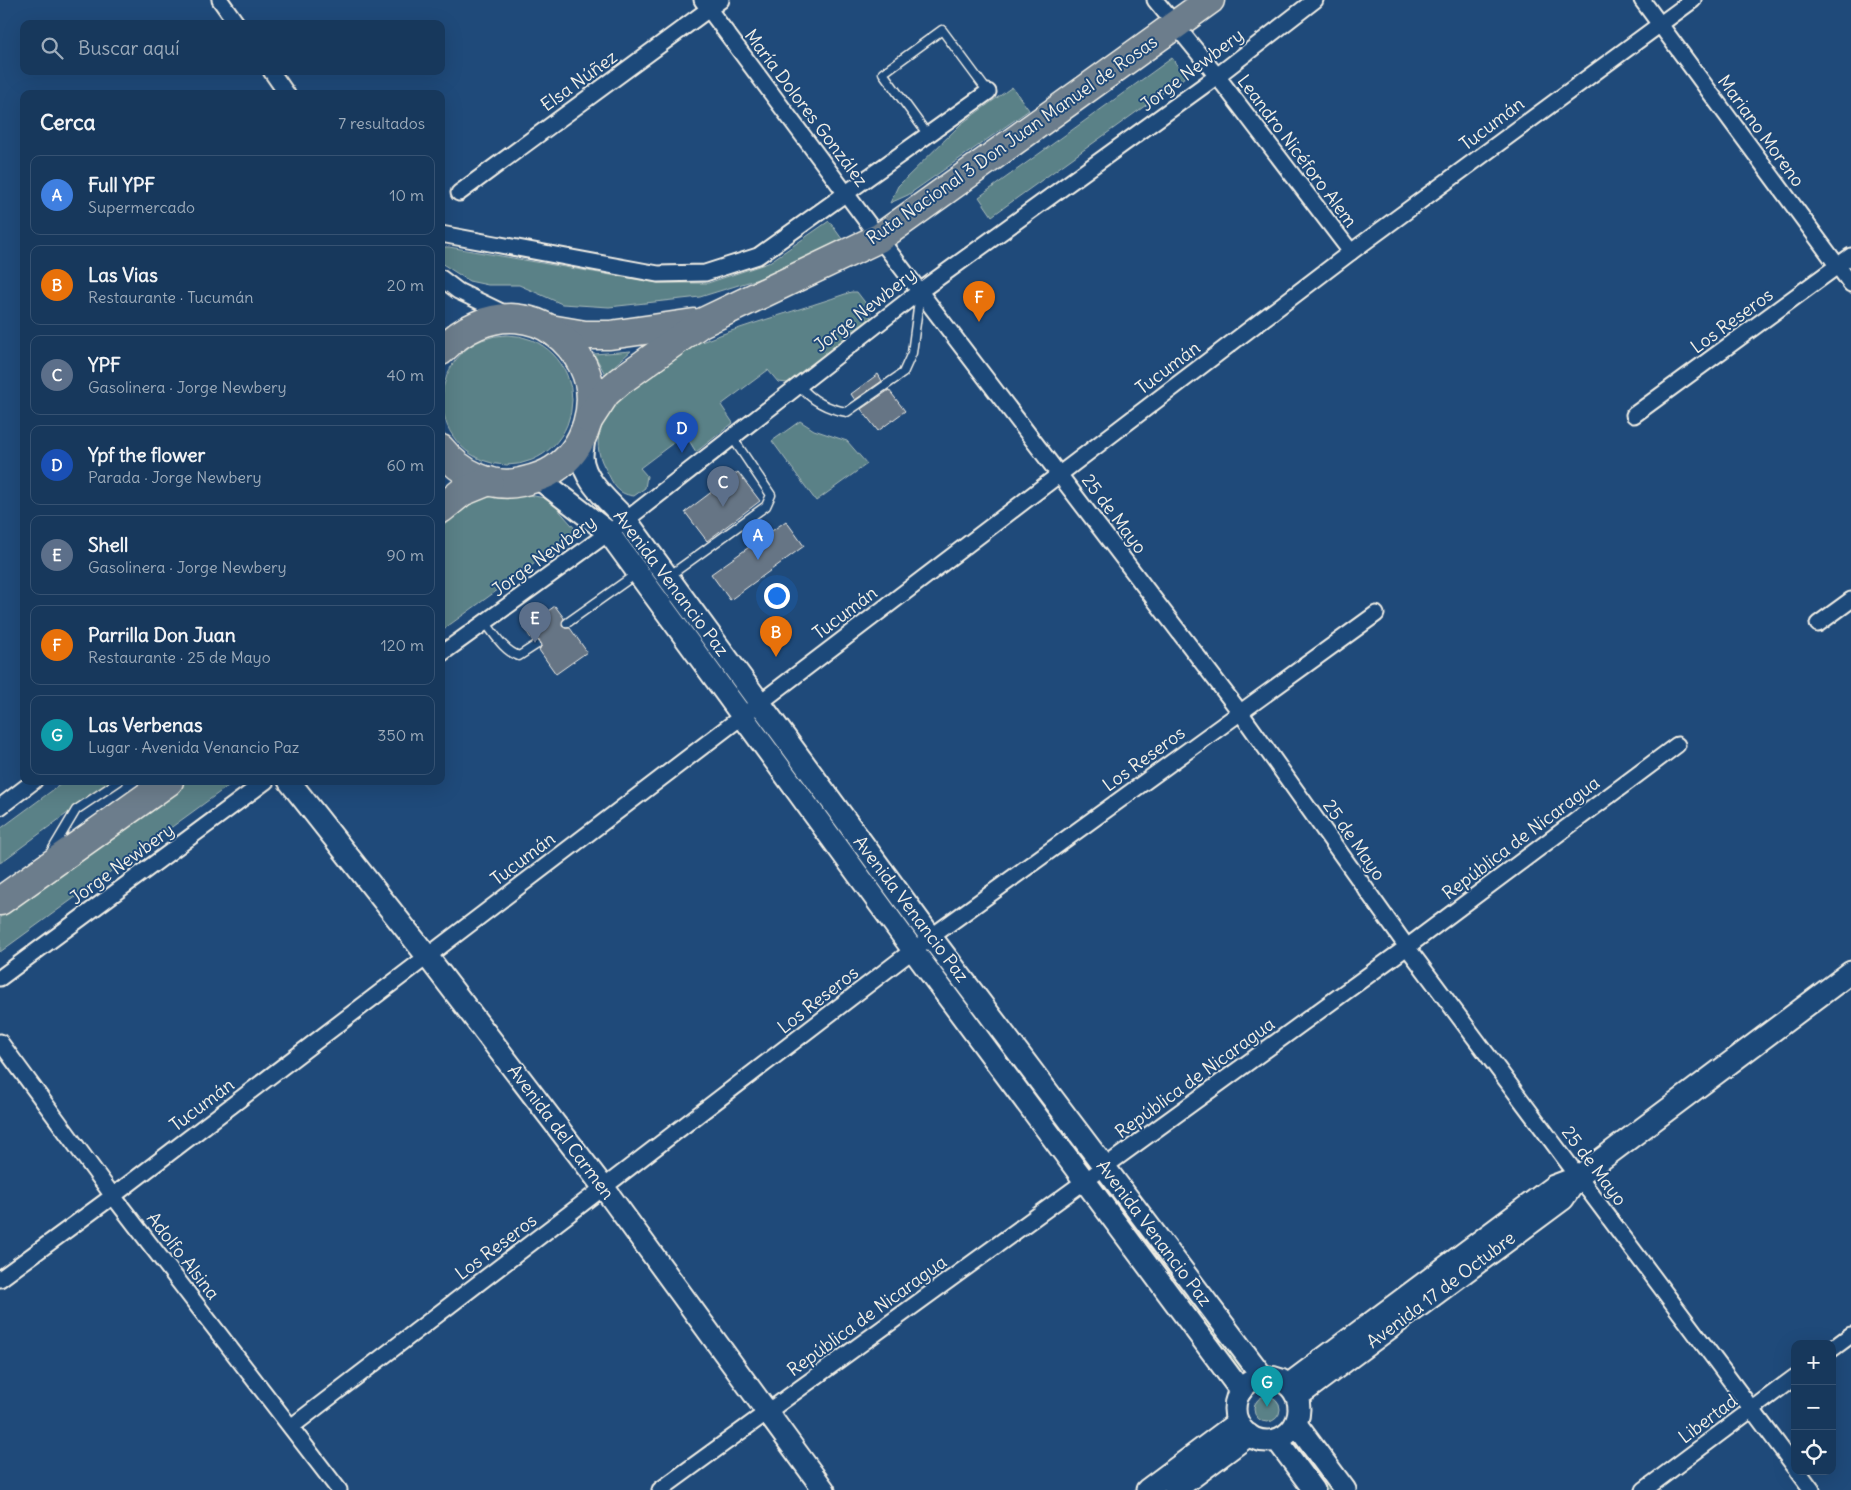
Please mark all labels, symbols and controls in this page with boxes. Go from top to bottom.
search box [20,20,445,75]
street label: Jorge Newbery [1135,23,1248,116]
street label: María Dolores González [740,24,873,191]
street label: Ruta Nacional 3 Don Juan Manuel de Rosas [862,30,1162,249]
icon: search [38,34,66,62]
text: Buscar aquí [78,36,179,60]
street label: Elsa Núñez [536,45,622,116]
street label: Leandro Nicéforo Alem [1232,70,1362,232]
street label: Mariano Moreno [1713,70,1810,191]
street label: Tucumán [1455,92,1528,155]
text: Cerca [40,109,95,136]
text: 7 resultados [338,113,425,133]
text: Full YPF [88,173,155,197]
text: A [52,185,62,205]
text: 10 m [389,185,424,205]
text: Supermercado [88,197,195,217]
street label: Jorge Newbery [809,262,921,357]
text: Las Vias [88,263,158,287]
text: B [52,275,62,295]
text: 20 m [387,275,424,295]
pin: F [963,281,995,322]
street label: Los Reseros [1686,283,1777,358]
text: Restaurante · Tucumán [88,287,254,307]
street label: Tucumán [1131,336,1204,399]
text: YPF [88,353,121,377]
text: C [52,365,62,385]
text: 40 m [386,365,424,385]
text: Gasolinera · Jorge Newbery [88,377,287,397]
pin: D [666,412,698,453]
text: Ypf the flower [88,443,205,467]
text: D [51,455,63,475]
text: 60 m [386,455,424,475]
pin: C [707,466,739,507]
text: Parada · Jorge Newbery [88,467,262,487]
street label: 25 de Mayo [1077,469,1152,558]
street label: Avenida Venancio Paz [609,505,734,661]
street label: Jorge Newbery [487,510,601,601]
pin: A [742,519,774,560]
text: Shell [88,533,128,557]
text: E [52,545,62,565]
text: 90 m [386,545,424,565]
text: Gasolinera · Jorge Newbery [88,557,287,577]
street label: Tucumán [808,581,881,644]
your location [764,583,790,609]
pin: E [519,602,551,643]
pin: B [760,616,792,657]
text: Parrilla Don Juan [88,623,236,647]
text: F [52,635,62,655]
text: 120 m [381,635,424,655]
text: Restaurante · 25 de Mayo [88,647,271,667]
text: Las Verbenas [88,713,203,737]
street label: Los Reseros [1098,721,1189,796]
text: G [51,725,63,745]
text: 350 m [377,725,424,745]
text: Lugar · Avenida Venancio Paz [88,737,300,757]
street label: República de Nicaragua [1437,771,1604,904]
street label: 25 de Mayo [1318,795,1391,885]
street label: Jorge Newbery [65,818,179,909]
street label: Tucumán [486,827,559,890]
street label: Avenida Venancio Paz [849,831,974,987]
street label: Los Reseros [773,961,863,1038]
street label: República de Nicaragua [1111,1012,1279,1143]
street label: Avenida del Carmen [503,1060,620,1204]
street label: Tucumán [165,1073,238,1136]
street label: 25 de Mayo [1557,1121,1632,1210]
street label: Avenida Venancio Paz [1092,1155,1217,1311]
street label: Adolfo Alsina [142,1207,225,1304]
street label: Los Reseros [450,1208,541,1285]
street label: Avenida 17 de Octubre [1362,1226,1520,1353]
street label: República de Nicaragua [783,1250,951,1381]
map controls [1791,1340,1836,1475]
button: + [1791,1340,1836,1385]
pin: G [1251,1366,1283,1407]
button: − [1791,1385,1836,1430]
street label: Libertad [1674,1389,1742,1448]
button: locate [1791,1430,1836,1475]

